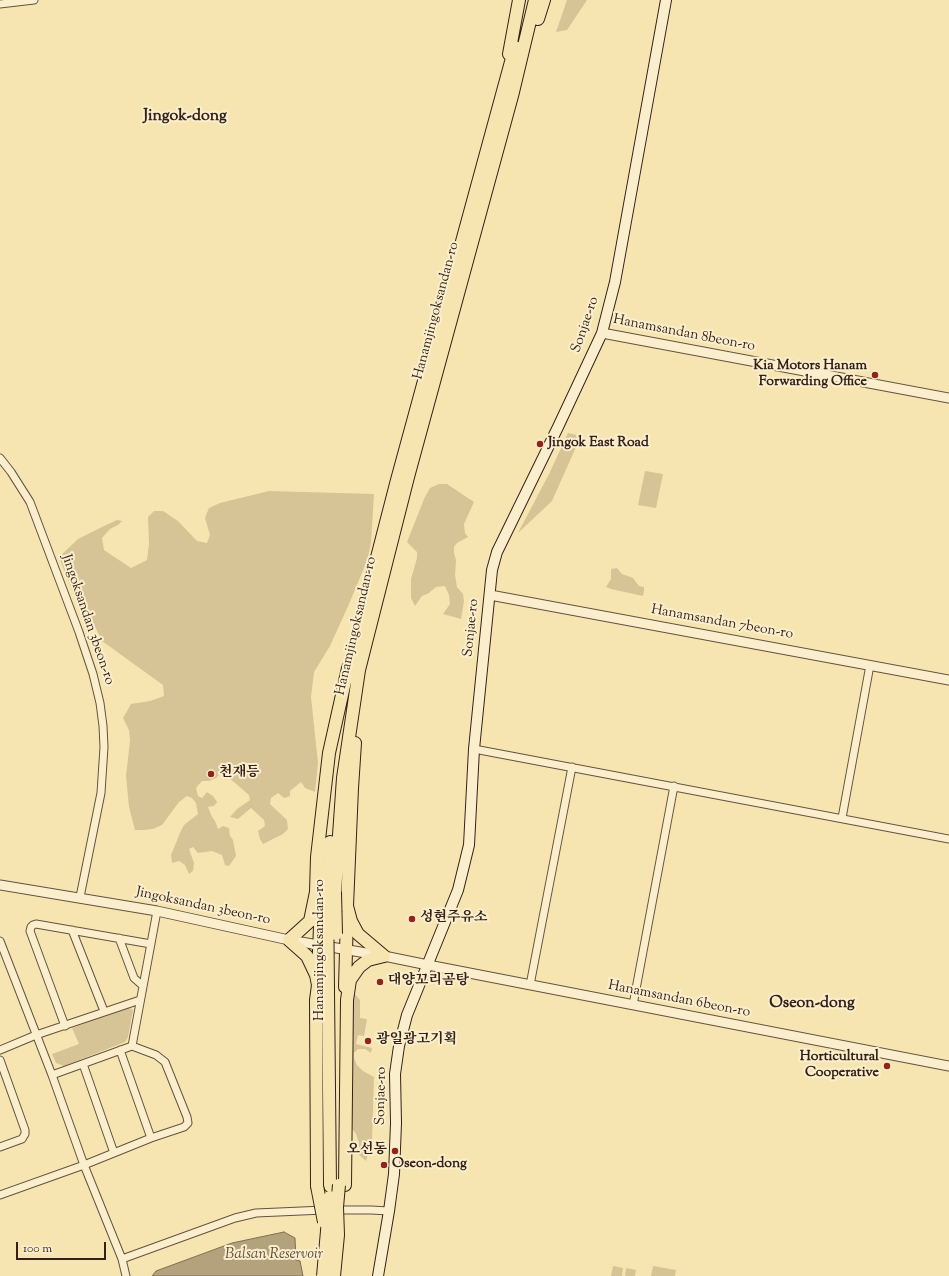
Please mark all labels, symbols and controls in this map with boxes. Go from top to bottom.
district label: Jingok-dong [143,107,227,127]
street label: Hanamjingoksandan-ro [411,240,463,382]
street label: Sonjae-ro [569,295,603,355]
street label: Hanamsandan 8beon-ro [612,312,756,356]
place label: Kia Motors Hanam Forwarding Office [753,359,867,392]
marker: Kia Motors Hanam Forwarding Office [870,370,880,380]
place label: Jingok East Road [548,436,649,452]
marker: Jingok East Road [535,439,545,449]
street label: Jingoksandan 3beon-ro [57,552,117,688]
street label: Hanamjingoksandan-ro [333,555,381,697]
street label: Sonjae-ro [461,598,483,658]
street label: Hanamsandan 7beon-ro [650,602,794,644]
place label: 천재등 [219,766,260,782]
marker: 천재등 [206,769,216,779]
street label: Hanamjingoksandan-ro [313,879,329,1021]
street label: Jingoksandan 3beon-ro [134,885,272,929]
place label: 성현주유소 [420,911,488,927]
marker: 성현주유소 [407,914,417,924]
place label: 대양꼬리곰탕 [388,974,469,990]
marker: 대양꼬리곰탕 [375,977,385,987]
street label: Hanamsandan 6beon-ro [607,978,751,1022]
district label: Oseon-dong [769,994,855,1014]
place label: 광일광고기획 [376,1033,457,1049]
marker: 광일광고기획 [363,1036,373,1046]
place label: Horticultural Cooperative [800,1050,879,1082]
marker: Horticultural Cooperative [882,1061,892,1071]
street label: Sonjae-ro [373,1067,391,1125]
place label: 오선동 [346,1143,387,1159]
marker: 오선동 [390,1146,400,1156]
place label: Oseon-dong [392,1157,467,1173]
marker: Oseon-dong [379,1160,389,1170]
scale bar [18,1234,108,1260]
text: 100 m [23,1240,52,1258]
water label: Balsan Reservoir [225,1246,323,1264]

